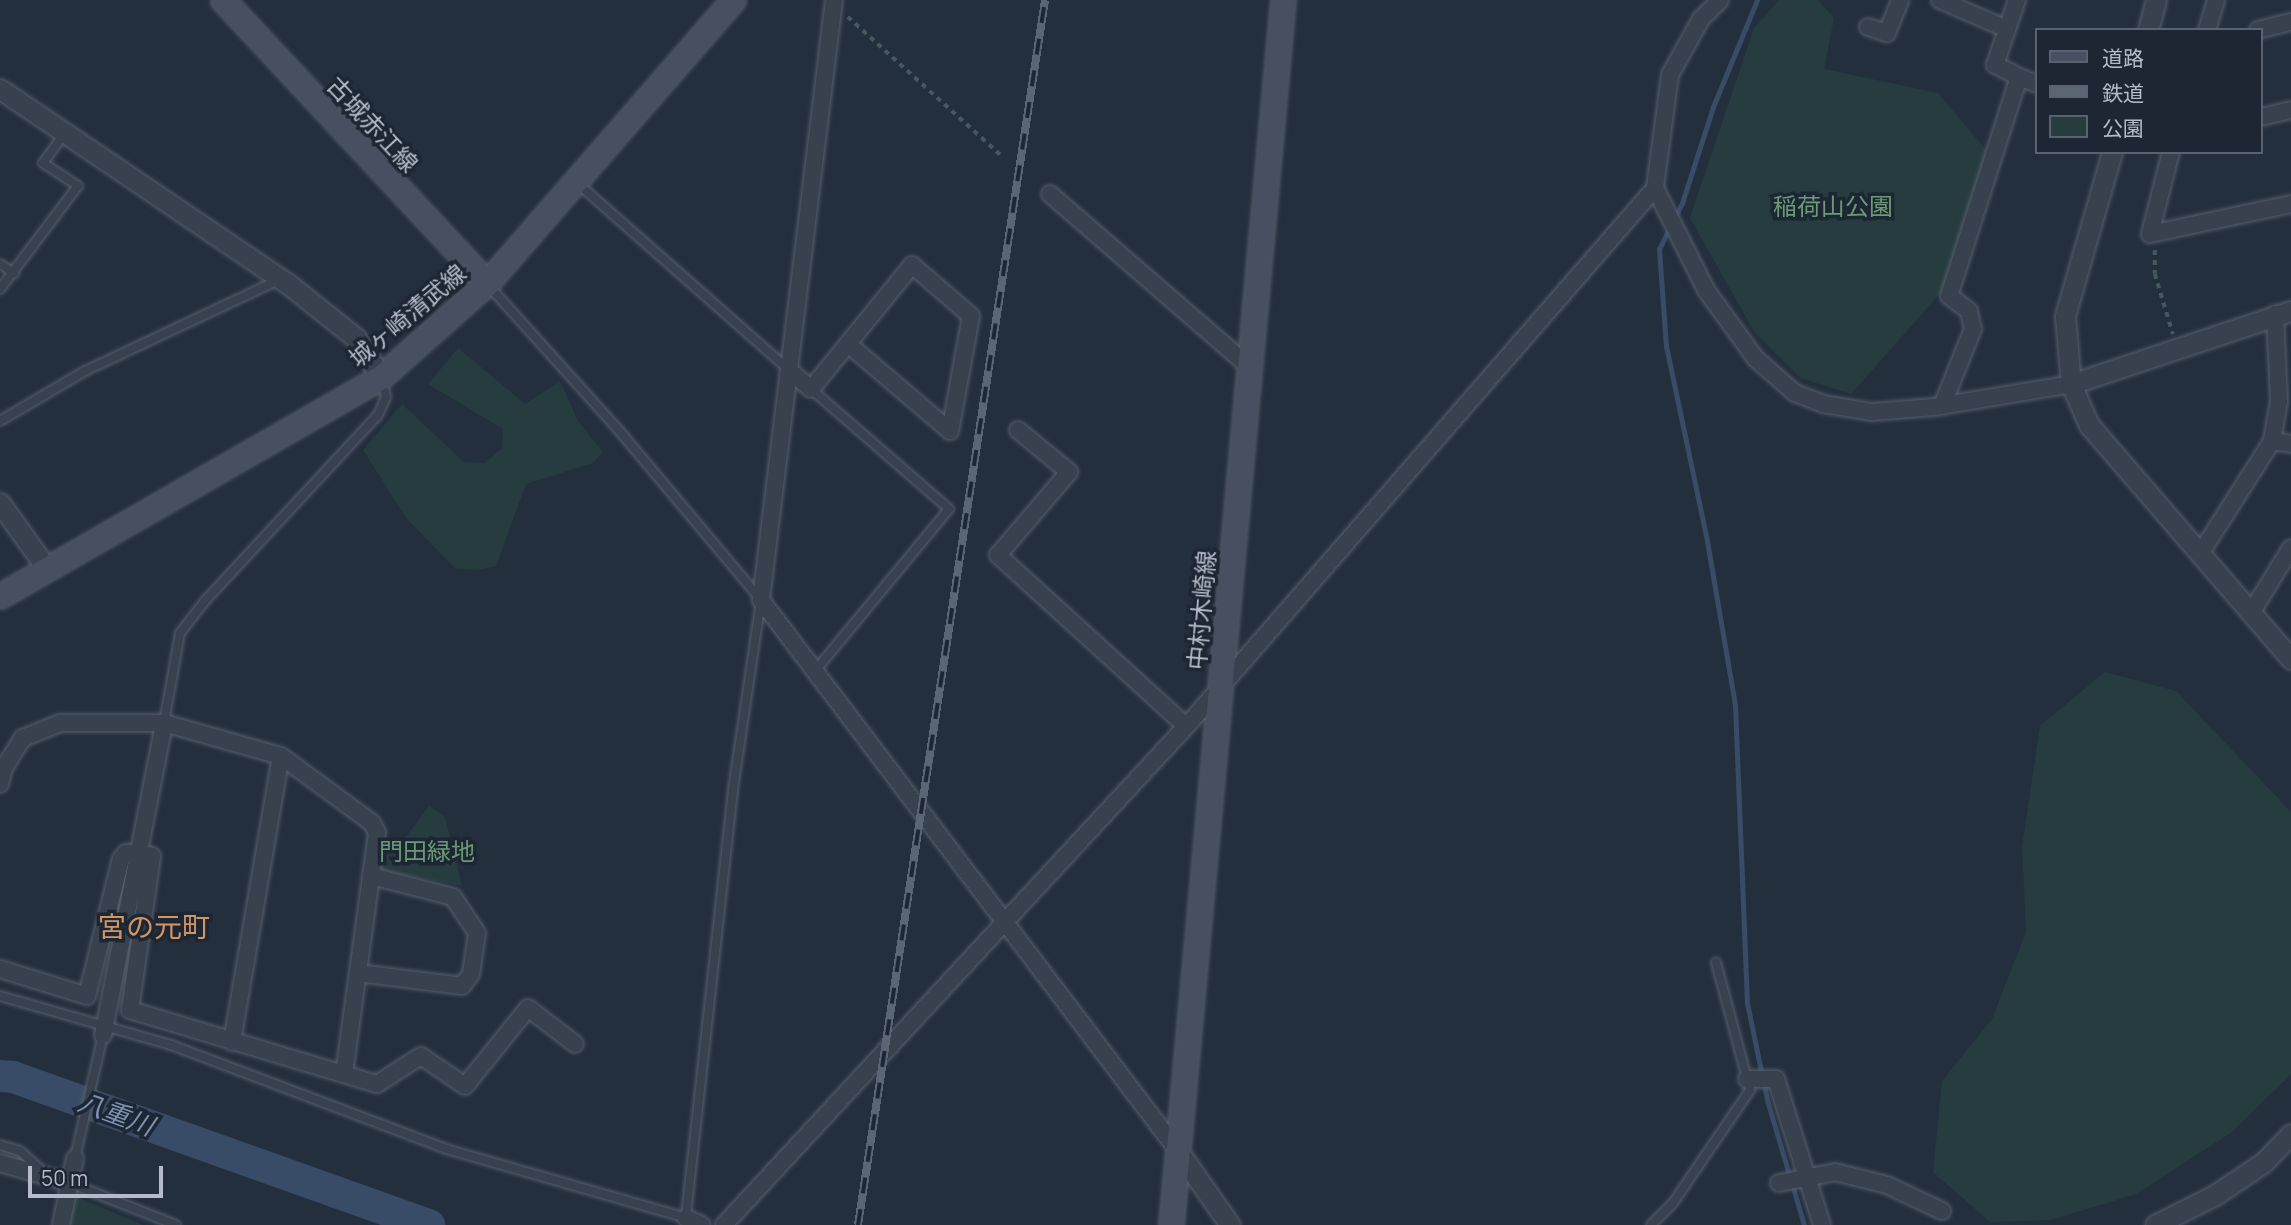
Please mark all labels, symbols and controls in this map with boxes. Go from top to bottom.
legend [2036,28,2263,154]
text: 道路 [2102,44,2144,72]
street label: 古城赤江線 [322,70,424,178]
text: 鉄道 [2102,79,2144,107]
text: 公園 [2102,114,2144,142]
park label: 稲荷山公園 [1773,192,1893,220]
street label: 城ヶ崎清武線 [343,258,471,372]
street label: 中村木崎線 [1181,549,1221,671]
park label: 門田緑地 [379,837,475,865]
district label: 宮の元町 [98,909,210,943]
water label: 八重川 [74,1086,158,1142]
scale bar [32,1152,166,1196]
text: 50 m [41,1164,88,1192]

